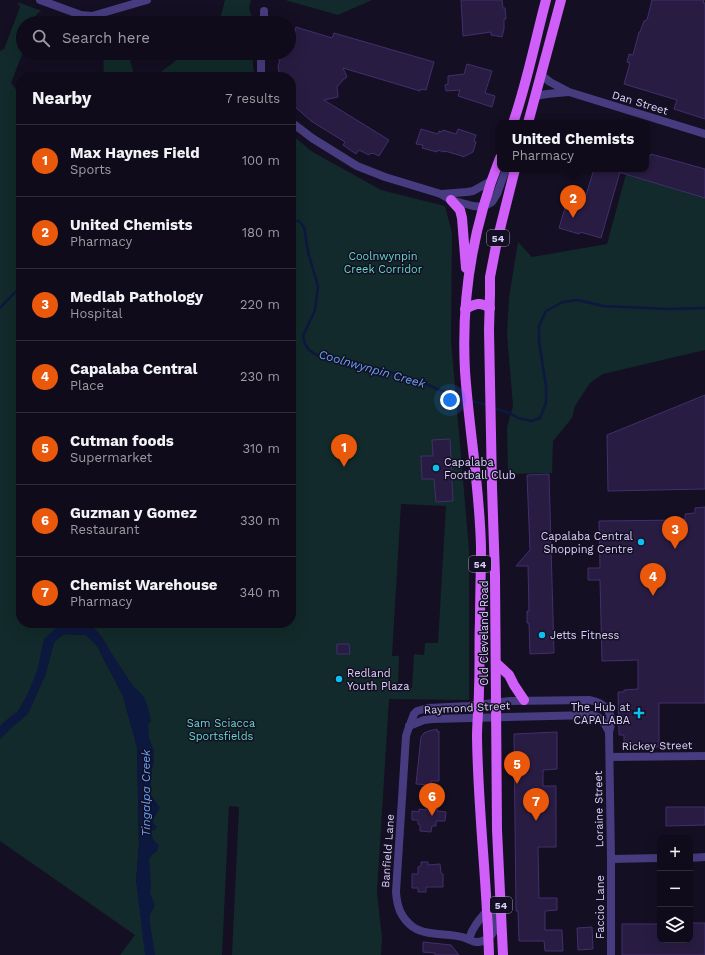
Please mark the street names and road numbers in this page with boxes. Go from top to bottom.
street label: Dan Street [610,88,670,118]
road number: 54 [487,230,509,246]
road number: 54 [469,556,491,572]
street label: Old Cleveland Road [478,580,491,686]
street label: Raymond Street [423,699,511,717]
street label: Rickey Street [622,739,693,753]
street label: Loraine Street [592,770,606,847]
street label: Banfield Lane [379,814,397,888]
street label: Faccio Lane [594,875,607,939]
road number: 54 [490,897,512,913]

